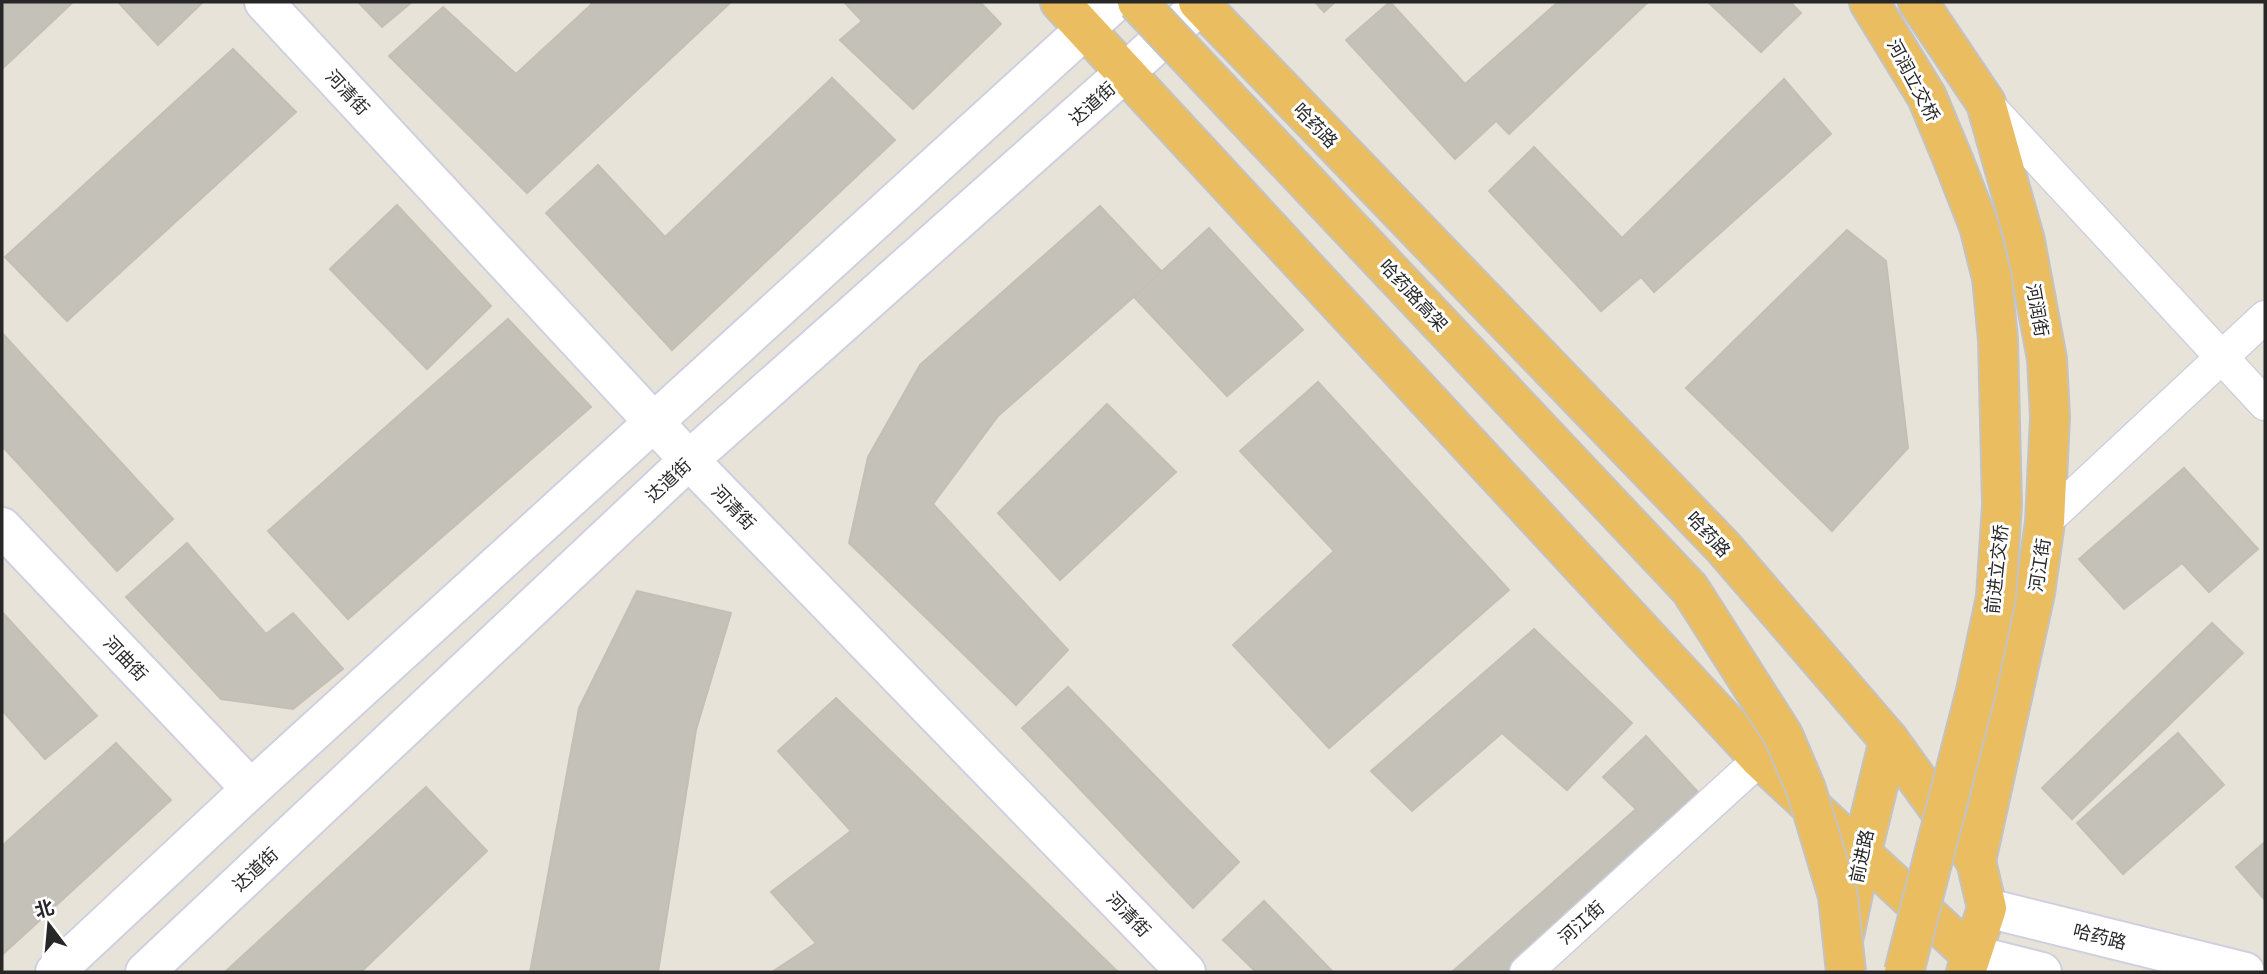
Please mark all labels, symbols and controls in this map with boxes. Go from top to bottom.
street label: 河润立交桥 [1883,35,1945,125]
street label: 河清街 [322,65,374,119]
street label: 达道街 [1065,77,1119,129]
street label: 哈药路 [1289,98,1343,152]
street label: 哈药路高架 [1375,255,1453,335]
street label: 河润街 [2022,282,2054,338]
street label: 达道街 [641,454,695,506]
street label: 河清街 [707,480,761,534]
street label: 哈药路 [1683,507,1735,561]
street label: 前进立交桥 [1980,523,2012,615]
street label: 河江街 [2024,537,2054,593]
street label: 河曲街 [99,631,153,685]
street label: 前进路 [1845,827,1877,885]
street label: 达道街 [228,843,282,895]
street label: 河清街 [1102,887,1156,941]
north arrow [14,890,84,960]
text: 北 [32,895,56,922]
street label: 河江街 [1554,896,1608,948]
street label: 哈药路 [2071,919,2129,953]

